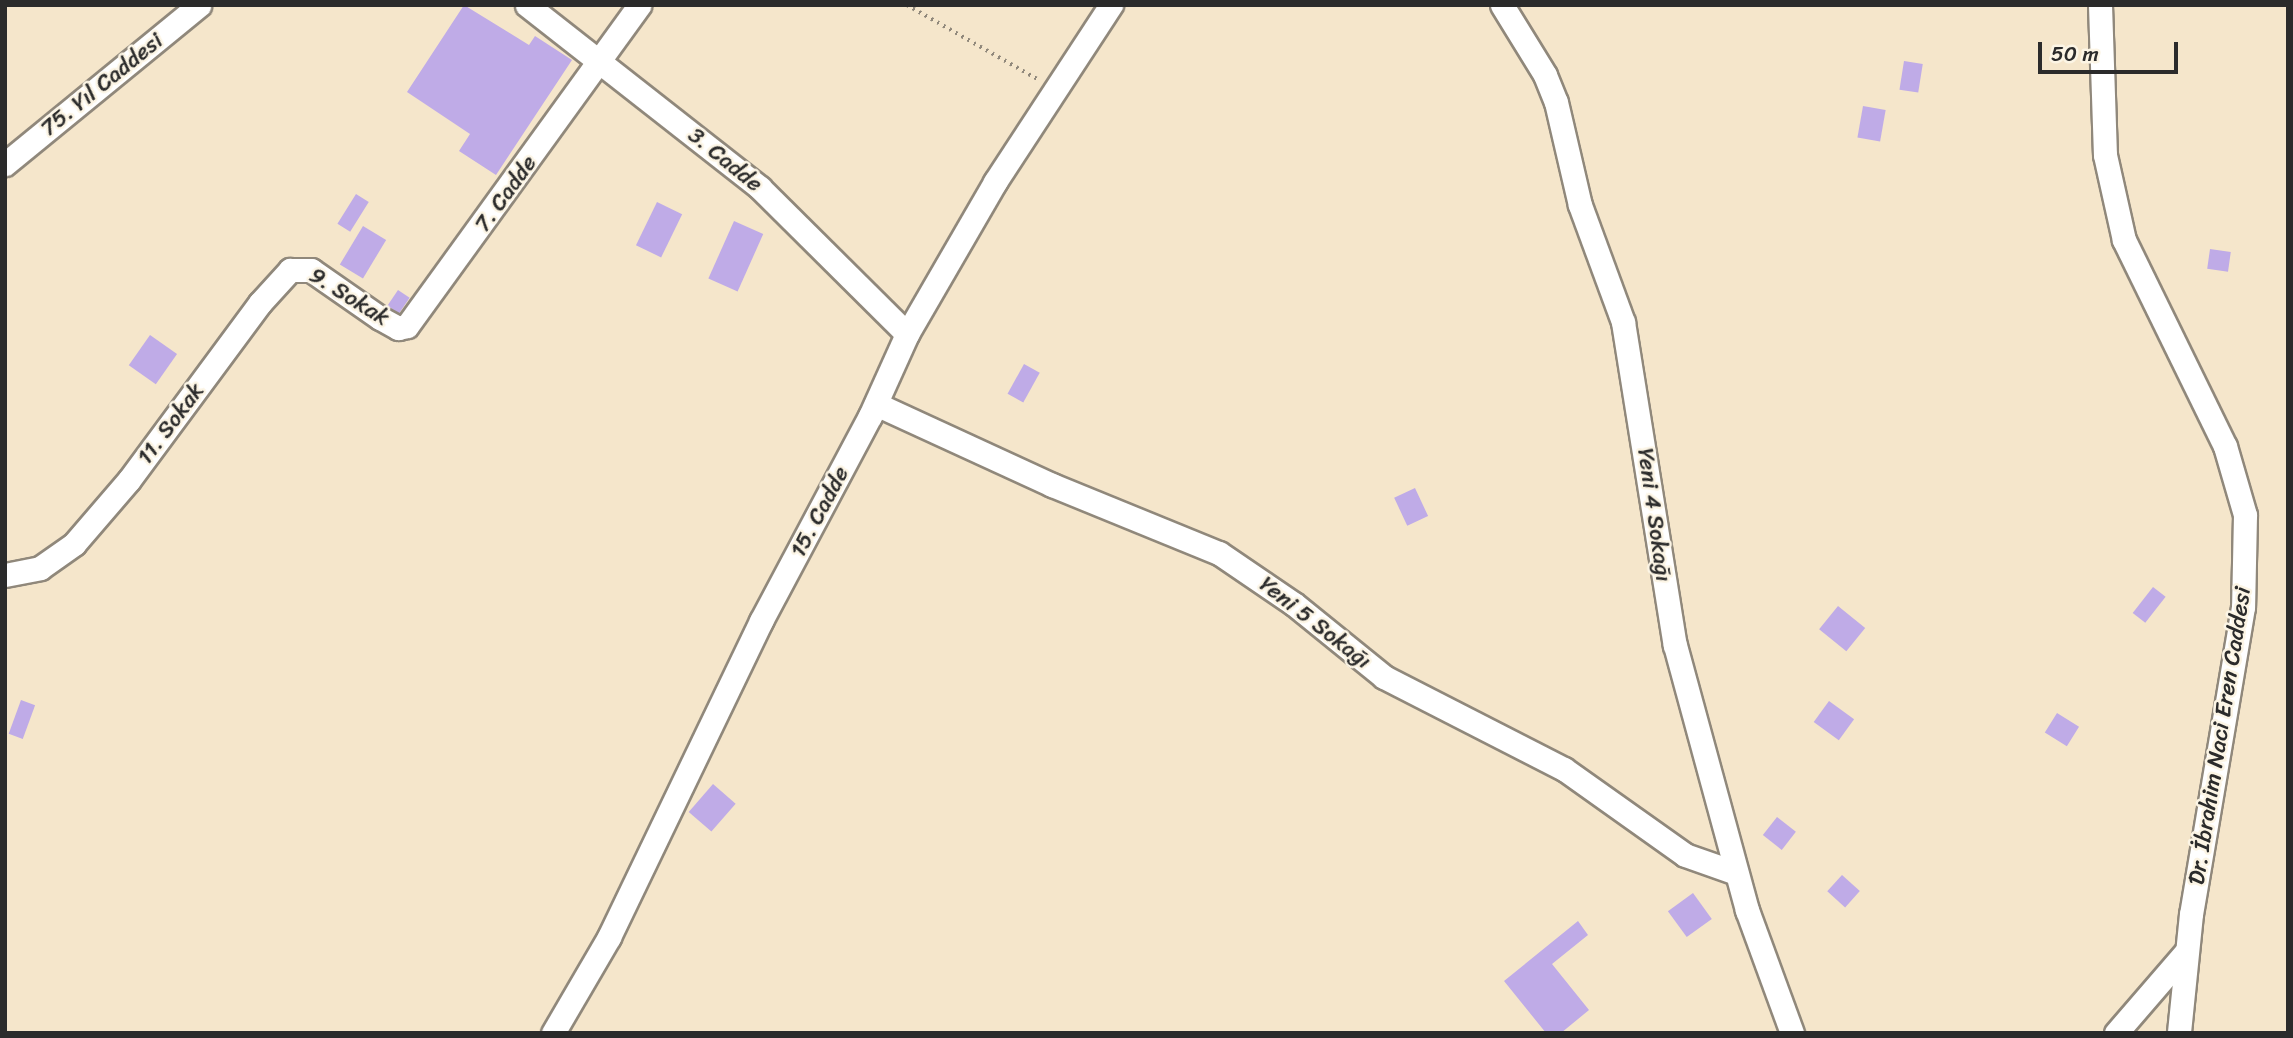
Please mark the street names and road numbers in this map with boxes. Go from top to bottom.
street label: 75. Yıl Caddesi [36,28,168,142]
street label: 3. Cadde [682,122,768,198]
street label: 7. Cadde [469,150,543,238]
street label: 9. Sokak [304,262,394,332]
street label: 11. Sokak [131,378,211,470]
street label: Yeni 4 Sokağı [1631,446,1677,584]
street label: 15. Cadde [785,462,855,562]
street label: Yeni 5 Sokağı [1253,571,1377,675]
street label: Dr. İbrahim Naci Eren Caddesi [2183,585,2257,887]

